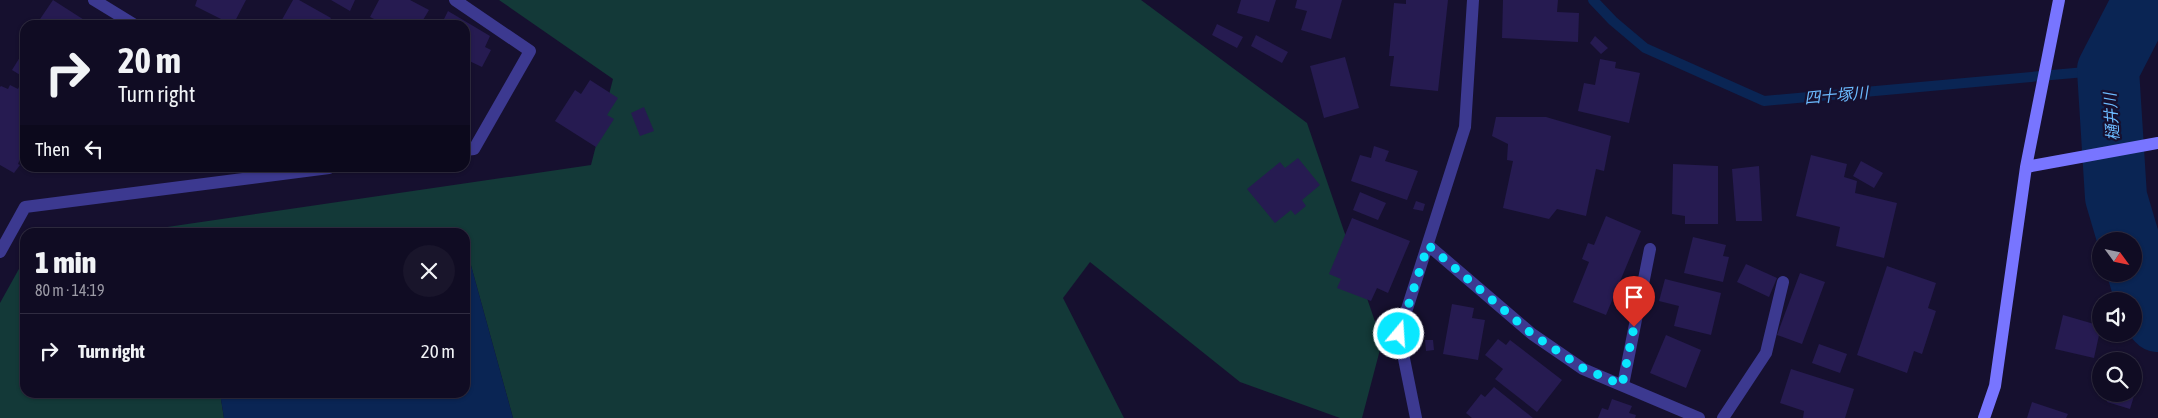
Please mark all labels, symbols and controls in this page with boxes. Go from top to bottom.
icon: right [35,40,100,105]
text: 20 m [118,40,181,80]
text: Turn right [118,81,195,107]
water label: 四十塚川 [1803,83,1871,107]
water label: 樋井川 [2100,90,2122,142]
icon: left [80,135,108,163]
text: Then [35,138,70,160]
north arrow [2092,232,2142,282]
map controls [2092,232,2142,402]
text: 1 min [35,245,96,279]
button: close [403,245,455,297]
pin [1613,276,1655,327]
text: 80 m · 14:19 [35,281,105,299]
icon: arrive [1620,283,1648,311]
button: sound [2092,292,2142,342]
position arrow [1372,307,1424,359]
icon: right [35,337,63,365]
text: Turn right [78,340,145,362]
text: 20 m [421,340,455,362]
button: search [2092,352,2142,402]

